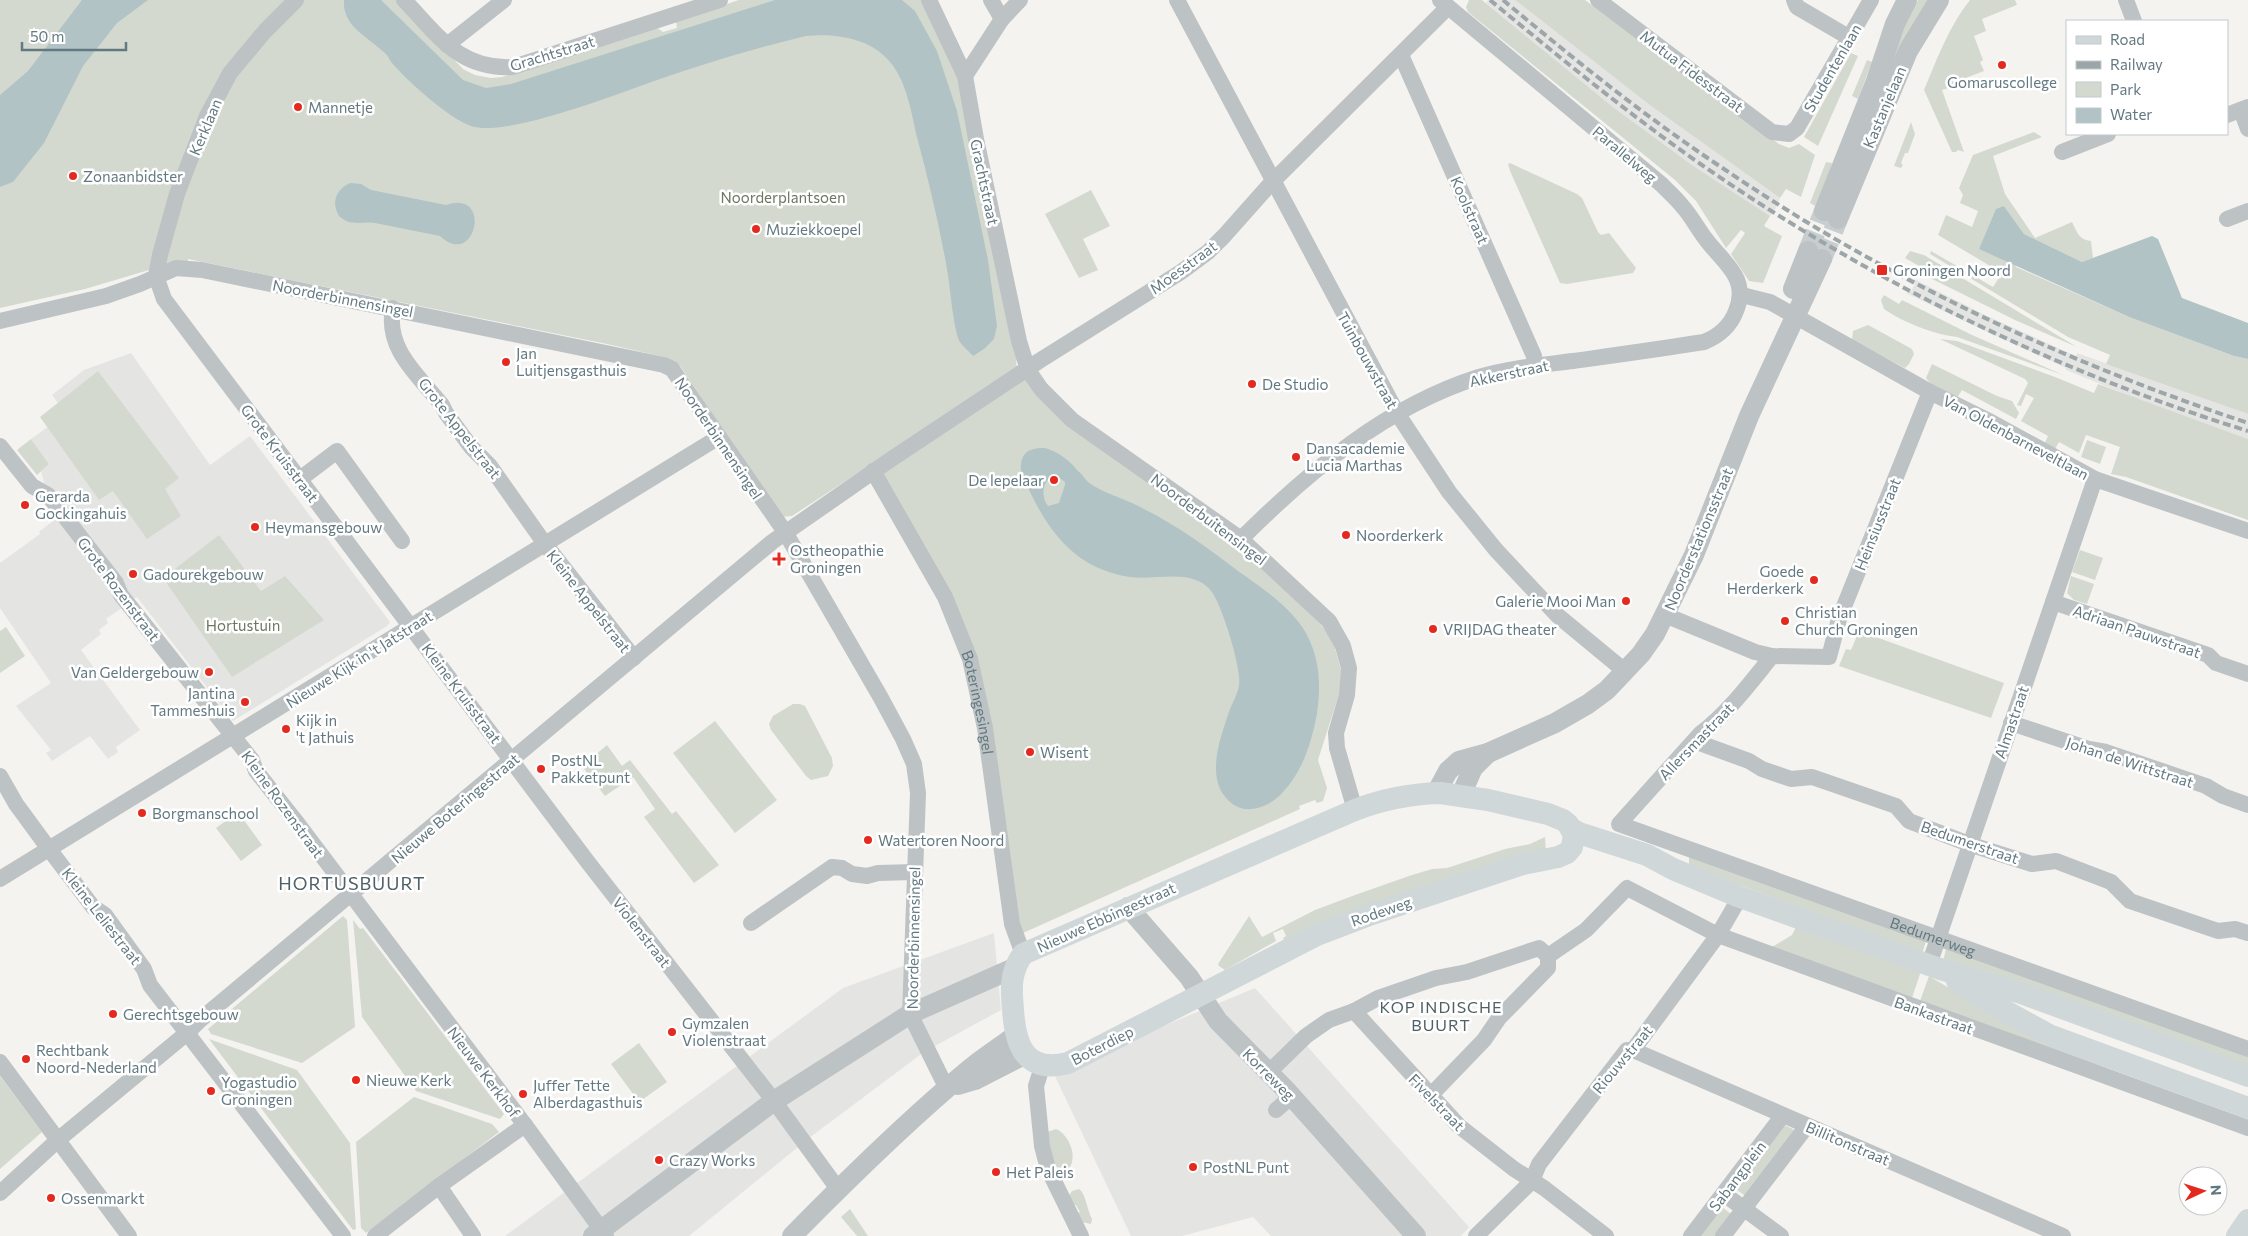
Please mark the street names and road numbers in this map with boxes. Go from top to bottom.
street label: Studentenlaan [1799,21,1865,115]
street label: Mutua Fidesstraat [1637,26,1747,116]
street label: Grachtstraat [508,32,596,74]
street label: Kastanjelaan [1859,63,1909,151]
street label: Kerklaan [185,96,225,158]
street label: Parallelweg [1589,122,1661,186]
street label: Grachtstraat [967,137,1003,227]
street label: Koolstraat [1447,174,1493,246]
street label: Moesstraat [1146,237,1220,297]
street label: Noorderbinnensingel [271,276,415,320]
street label: Tuinbouwstraat [1334,308,1402,412]
street label: Akkerstraat [1468,356,1550,390]
street label: Grote Appelstraat [415,374,505,482]
street label: Noorderbinnensingel [672,374,766,502]
street label: Van Oldenbarneveltlaan [1940,391,2092,483]
street label: Grote Kruisstraat [237,400,323,506]
street label: Noorderstationsstraat [1660,465,1736,613]
street label: Noorderbuitensingel [1148,470,1270,568]
street label: Heinsiusstraat [1850,475,1904,573]
street label: Grote Rozenstraat [74,533,164,645]
street label: Kleine Appelstraat [543,546,635,656]
street label: Adriaan Pauwstraat [2071,601,2203,661]
street label: Nieuwe Kijk in 't Jatstraat [283,607,435,711]
street label: Kleine Kruisstraat [418,639,506,747]
street label: Boteringesingel [958,647,998,755]
street label: Almastraat [1990,683,2032,761]
street label: Allersmastraat [1655,699,1737,783]
street label: Johan de Wittstraat [2064,733,2196,791]
street label: Kleine Rozenstraat [238,747,328,861]
street label: Nieuwe Boteringestraat [387,749,523,867]
street label: Bedumerstraat [1919,817,2021,867]
street label: Kleine Leliestraat [59,864,145,968]
street label: Noorderbinnensingel [903,866,923,1010]
street label: Nieuwe Ebbingestraat [1034,878,1178,956]
street label: Rodeweg [1348,892,1414,930]
street label: Violenstraat [609,893,675,971]
street label: Bedumerweg [1888,913,1978,960]
street label: Bankastraat [1892,992,1976,1038]
street label: Riouwstraat [1588,1021,1656,1097]
street label: Boterdiep [1068,1022,1136,1068]
street label: Nieuwe Kerkhof [444,1023,524,1121]
street label: Korreweg [1239,1044,1299,1104]
street label: Fivelstraat [1405,1070,1469,1134]
street label: Billitonstraat [1803,1117,1893,1169]
street label: Sabangplein [1705,1137,1769,1215]

